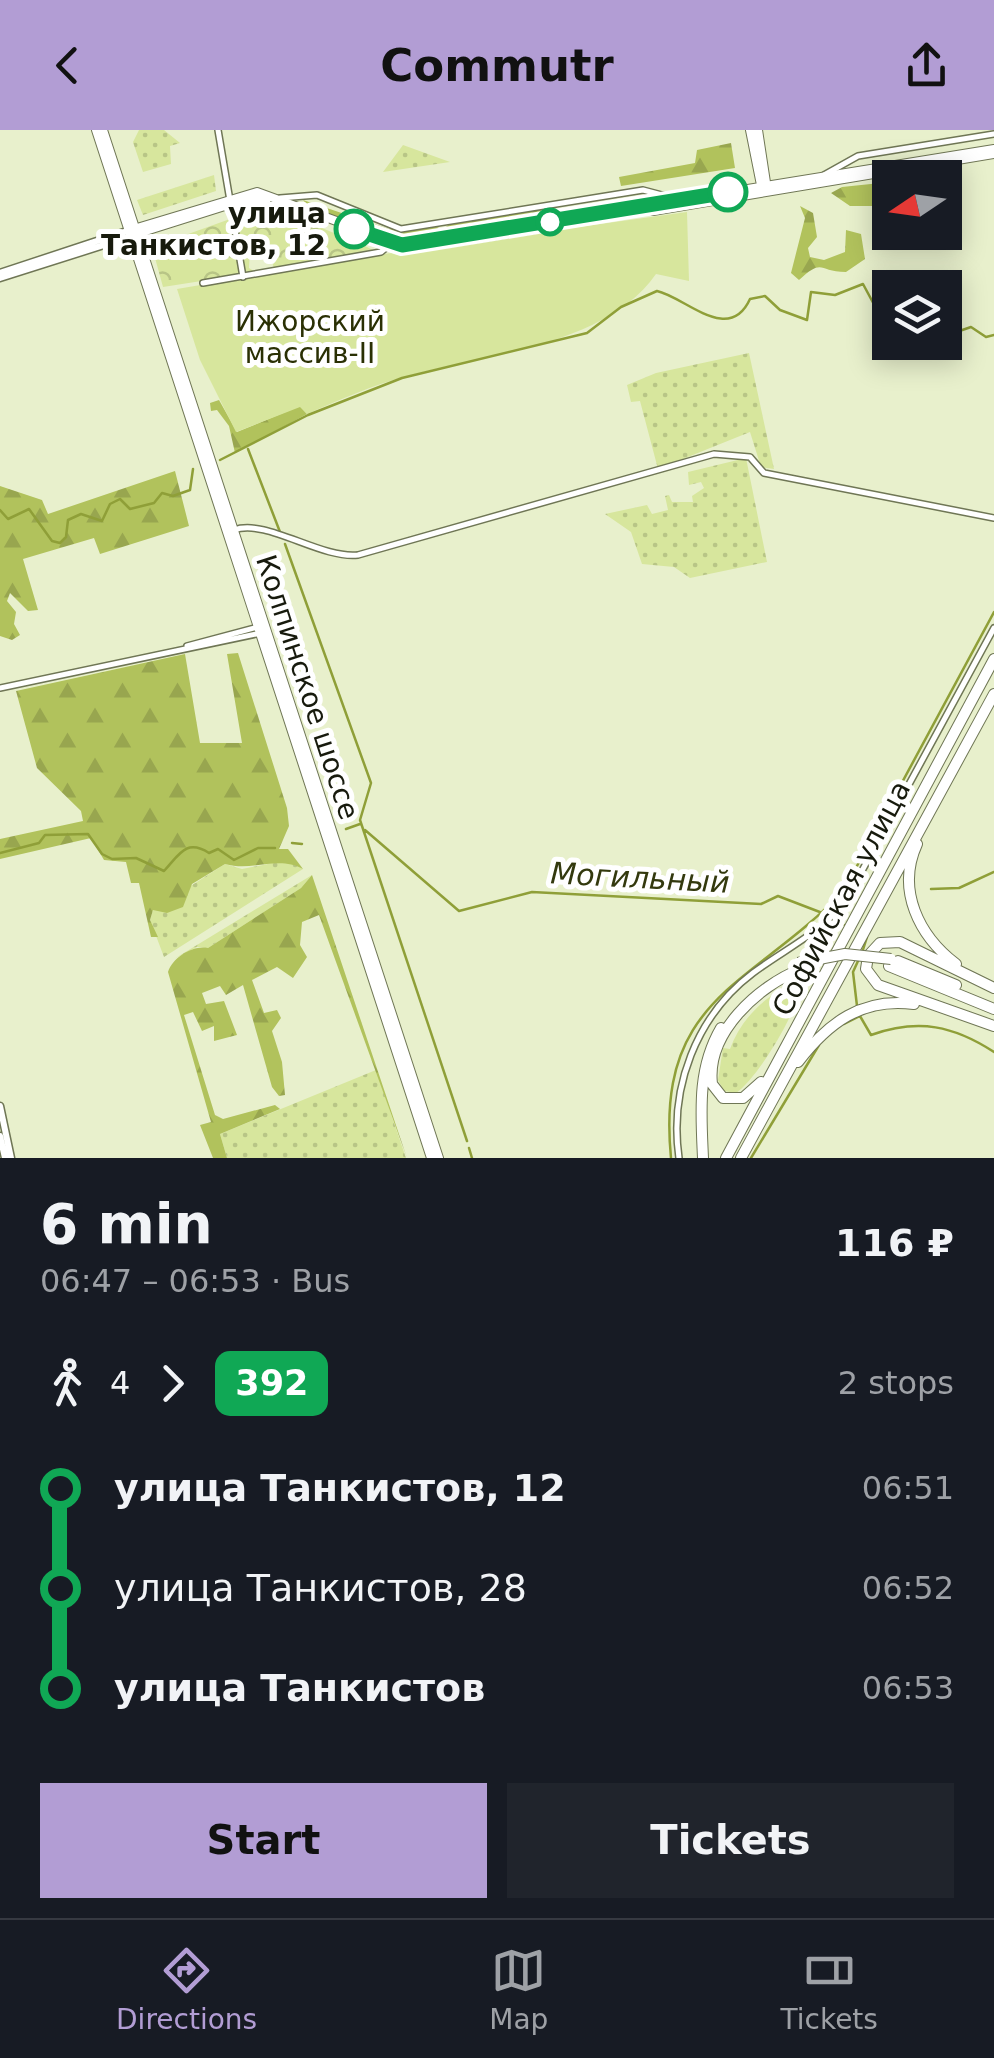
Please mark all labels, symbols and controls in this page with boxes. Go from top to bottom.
icon: back [40,38,95,93]
icon: share [899,38,954,93]
text: Commutr [380,39,614,92]
north arrow [872,160,962,250]
map controls [872,160,962,360]
unlabelled marker [709,173,747,211]
place label: улица Танкистов, 12 [101,197,326,262]
unlabelled marker [537,209,563,235]
marker: улица Танкистов, 12 [335,210,373,248]
button: layers [872,270,962,360]
park label: Ижорский массив-II [235,305,385,370]
street label: Колпинское шоссе [249,551,366,824]
street label: Софийская улица [766,775,917,1021]
water label: Могильный [550,855,730,900]
text: 6 min [40,1192,213,1256]
text: 116 ₽ [835,1221,954,1265]
text: 06:47 – 06:53 · Bus [40,1262,350,1300]
icon: walk [40,1356,95,1411]
icon: forward [145,1356,200,1411]
text: 392 [235,1363,308,1403]
text: 4 [110,1364,130,1402]
text: 2 stops [838,1364,954,1402]
text: улица Танкистов, 12 [114,1466,566,1510]
text: 06:51 [862,1469,954,1507]
text: улица Танкистов, 28 [114,1566,527,1610]
text: 06:52 [862,1569,954,1607]
text: улица Танкистов [114,1666,485,1710]
text: 06:53 [862,1669,954,1707]
button: Start [40,1783,487,1898]
button: Tickets [507,1783,954,1898]
tab: Directions [116,1943,257,2036]
tab: Map [489,1943,548,2036]
tab: Tickets [781,1943,878,2036]

